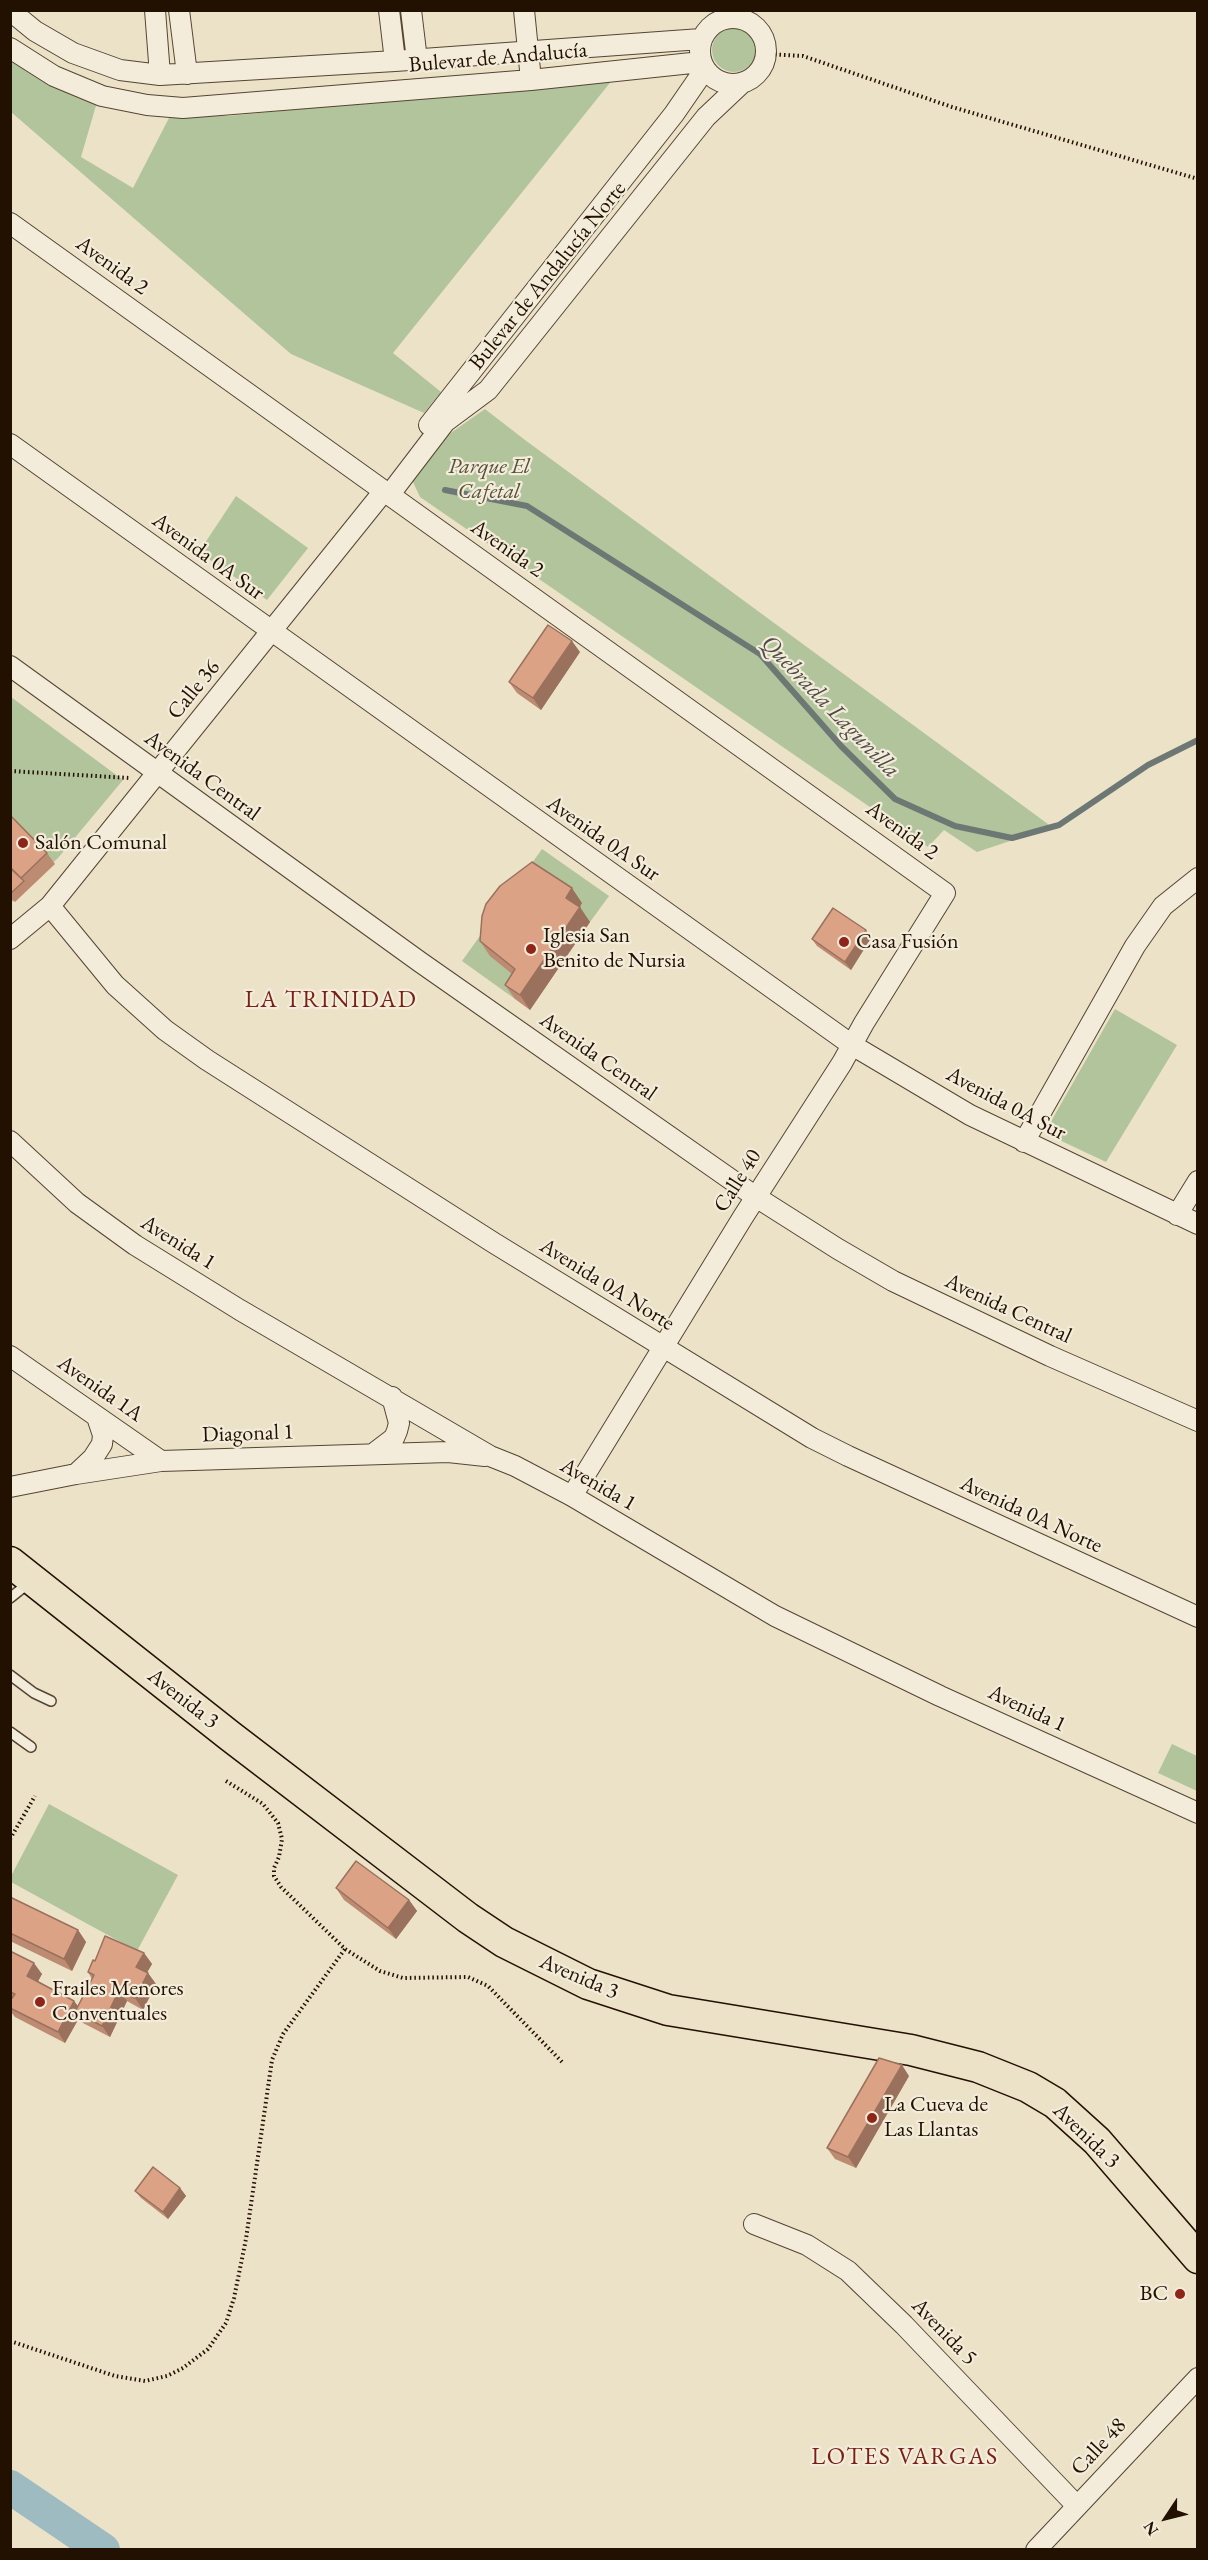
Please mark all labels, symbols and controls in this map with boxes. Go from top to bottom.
street label: Bulevar de Andalucía [408,37,588,79]
street label: Bulevar de Andalucía Norte [464,177,632,375]
street label: Avenida 2 [71,231,153,301]
park label: Parque El Cafetal [448,454,530,506]
street label: Avenida 0A Sur [147,508,269,606]
street label: Avenida 2 [465,514,549,584]
water label: Quebrada Lagunilla [755,630,905,784]
street label: Calle 36 [162,655,226,725]
street label: Avenida Central [139,725,265,827]
street label: Avenida 0A Sur [541,790,665,888]
street label: Avenida 2 [861,796,943,866]
place label: Salón Comunal [35,830,167,856]
marker: Salón Comunal [16,836,30,850]
place label: Iglesia San Benito de Nursia [543,923,685,974]
place label: Casa Fusión [856,929,959,955]
marker: Casa Fusión [837,935,851,949]
marker: Iglesia San Benito de Nursia [524,942,538,956]
district label: LA TRINIDAD [245,986,417,1014]
street label: Avenida Central [534,1007,662,1107]
street label: Avenida 0A Sur [942,1061,1070,1147]
street label: Calle 40 [709,1145,767,1217]
street label: Avenida 1 [136,1210,220,1276]
street label: Avenida 0A Norte [535,1233,679,1337]
street label: Avenida Central [940,1268,1076,1350]
street label: Avenida 1A [52,1350,148,1428]
street label: Diagonal 1 [202,1419,294,1449]
street label: Avenida 1 [555,1453,641,1517]
street label: Avenida 0A Norte [956,1470,1106,1560]
street label: Avenida 3 [142,1663,224,1735]
street label: Avenida 1 [984,1679,1070,1739]
street label: Avenida 3 [536,1949,622,2005]
place label: Frailes Menores Conventuales [52,1976,184,2028]
marker: Frailes Menores Conventuales [33,1995,47,2009]
place label: La Cueva de Las Llantas [884,2092,988,2144]
street label: Avenida 3 [1047,2098,1125,2174]
marker: La Cueva de Las Llantas [865,2111,879,2125]
place label: BC [1139,2281,1168,2307]
marker: BC [1173,2287,1187,2301]
street label: Avenida 5 [906,2293,982,2371]
street label: Calle 48 [1066,2413,1132,2481]
district label: LOTES VARGAS [811,2443,999,2471]
north arrow [1136,2488,1196,2548]
text: N [1139,2517,1163,2540]

